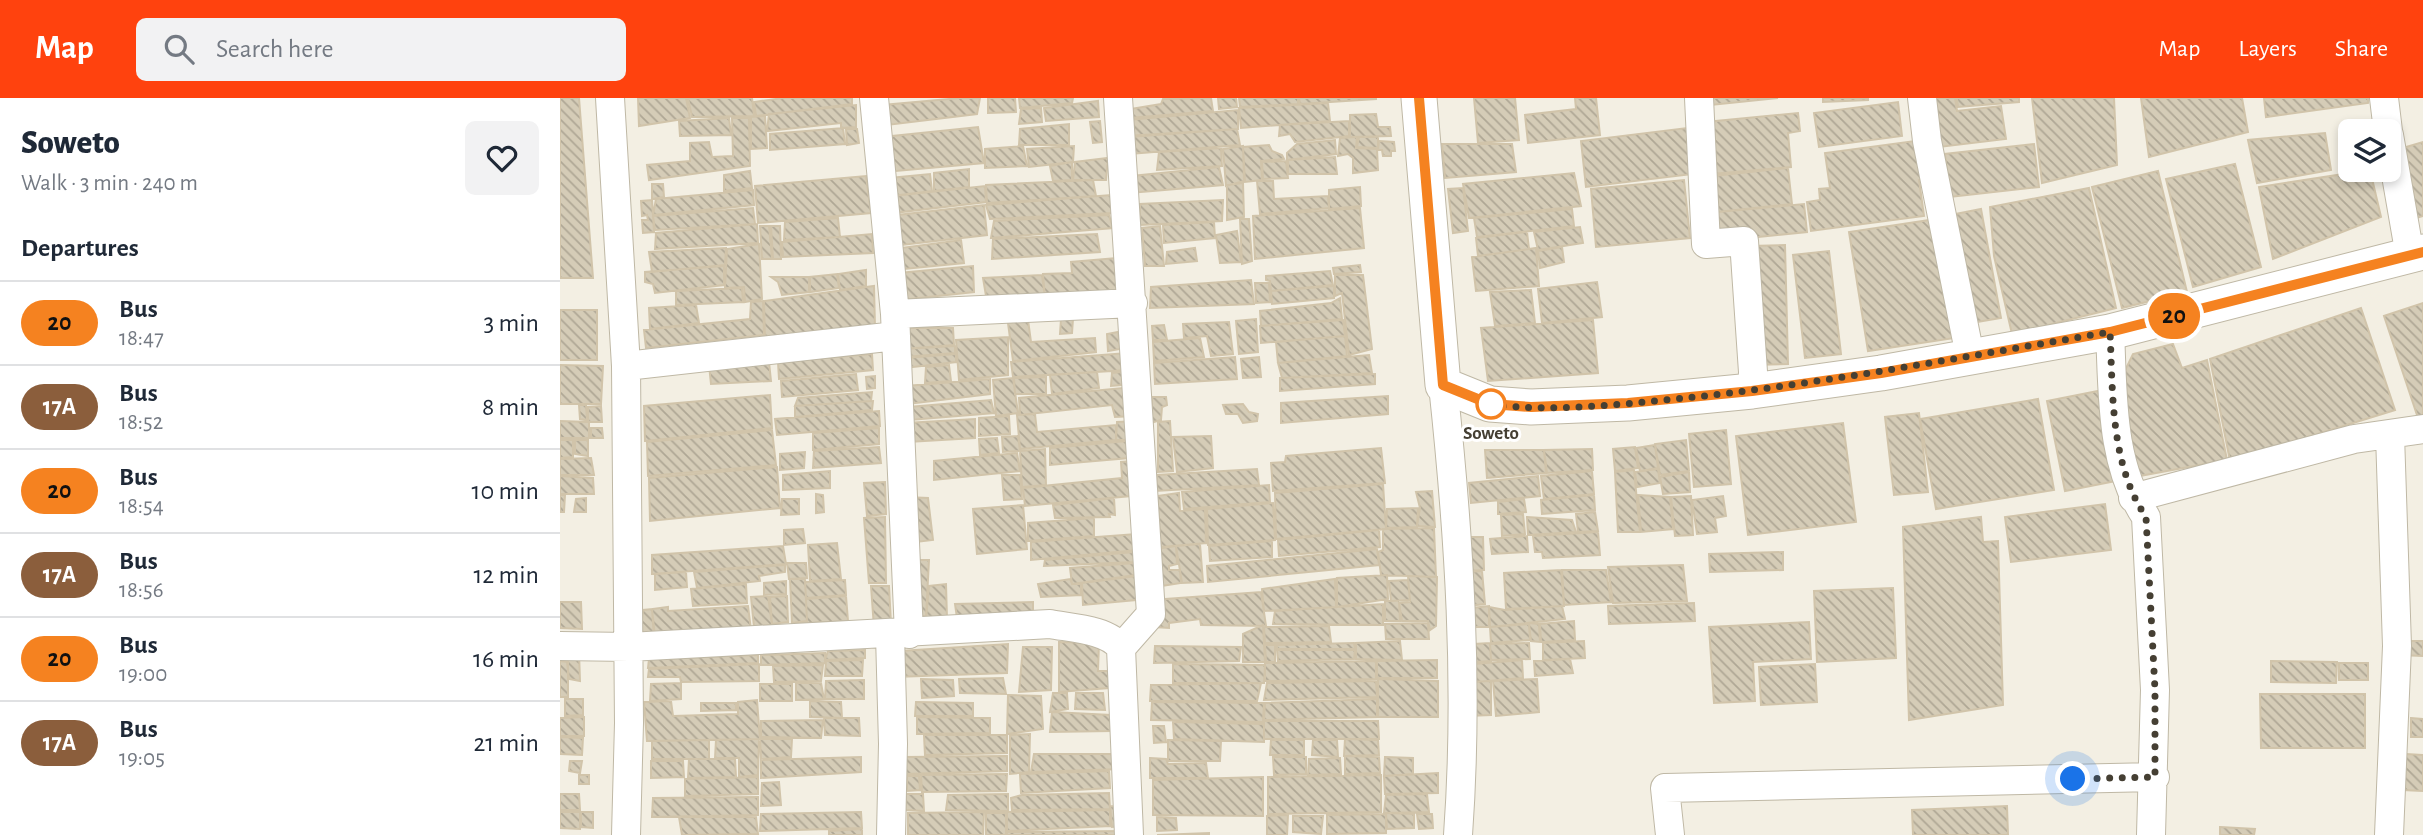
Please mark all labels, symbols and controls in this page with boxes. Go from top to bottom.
search box [136,18,626,81]
icon: search [160,30,198,68]
text: Map [35,32,94,65]
text: Search here [216,36,334,62]
text: Map [2158,37,2200,61]
text: Layers [2238,37,2297,61]
text: Share [2335,37,2388,61]
map controls [2338,119,2401,182]
button: layers [2338,119,2401,182]
button: heart [465,121,539,195]
text: Soweto [21,127,120,160]
text: Walk · 3 min · 240 m [21,172,198,195]
text: Departures [21,235,139,261]
line badge: 20 [2142,293,2206,339]
text: Bus [119,296,158,322]
text: 20 [2162,304,2186,328]
text: 3 min [483,310,539,336]
text: 20 [48,311,71,335]
text: 18:47 [119,327,164,350]
text: Bus [119,380,158,406]
marker: Soweto [1476,389,1506,419]
text: 8 min [482,394,539,420]
text: 17A [43,395,76,419]
text: 18:52 [119,411,163,434]
place label: Soweto [1463,424,1519,443]
text: Bus [119,464,158,490]
text: 10 min [472,478,539,504]
text: 20 [48,479,71,503]
text: 18:54 [119,495,164,518]
text: Bus [119,548,158,574]
text: 12 min [473,562,539,588]
text: 17A [43,563,76,587]
text: 18:56 [119,579,164,602]
text: Bus [119,632,158,658]
text: 16 min [473,646,539,672]
text: 20 [48,647,71,671]
text: 19:00 [119,663,167,686]
text: Bus [119,716,158,742]
text: 21 min [473,730,539,756]
text: 17A [43,731,76,755]
text: 19:05 [119,747,165,770]
your location [2055,761,2090,796]

